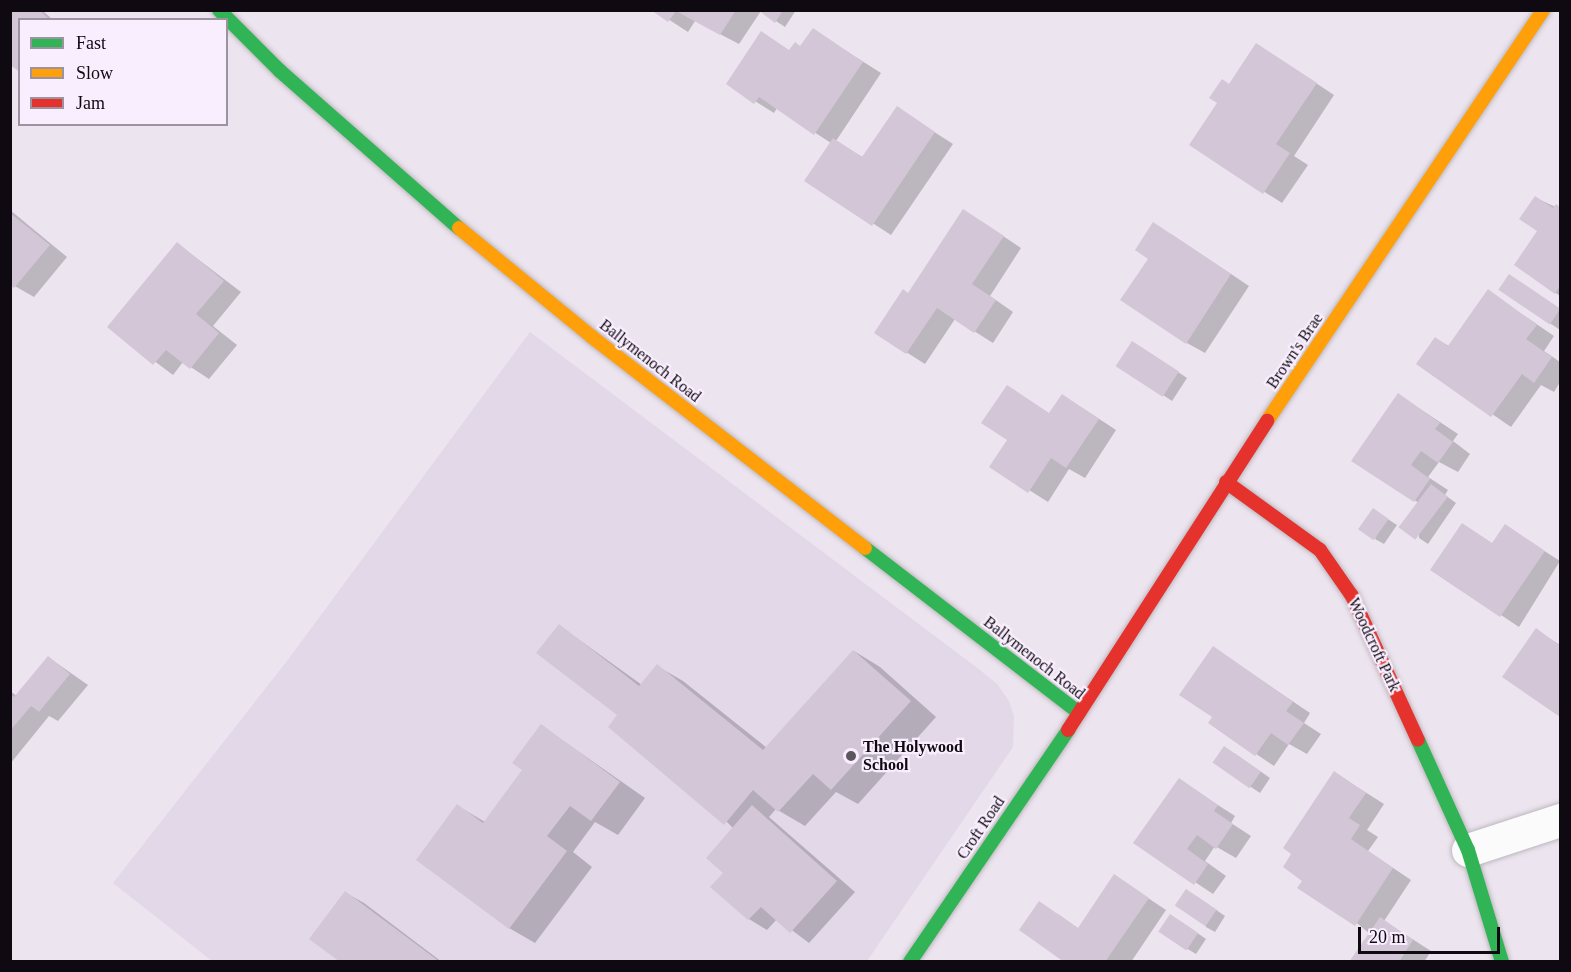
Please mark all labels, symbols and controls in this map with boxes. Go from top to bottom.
legend [18,18,228,126]
text: Fast [76,33,106,53]
text: Slow [76,63,113,83]
text: Jam [76,93,105,113]
street label: Brown's Brae [1263,310,1327,392]
street label: Ballymenoch Road [596,316,704,406]
street label: Woodcroft Park [1344,595,1404,695]
street label: Ballymenoch Road [980,613,1088,703]
place label: The Holywood School [863,737,963,775]
marker: The Holywood School [844,749,858,763]
street label: Croft Road [953,793,1009,863]
scale bar [1361,915,1504,953]
text: 20 m [1369,927,1406,947]

